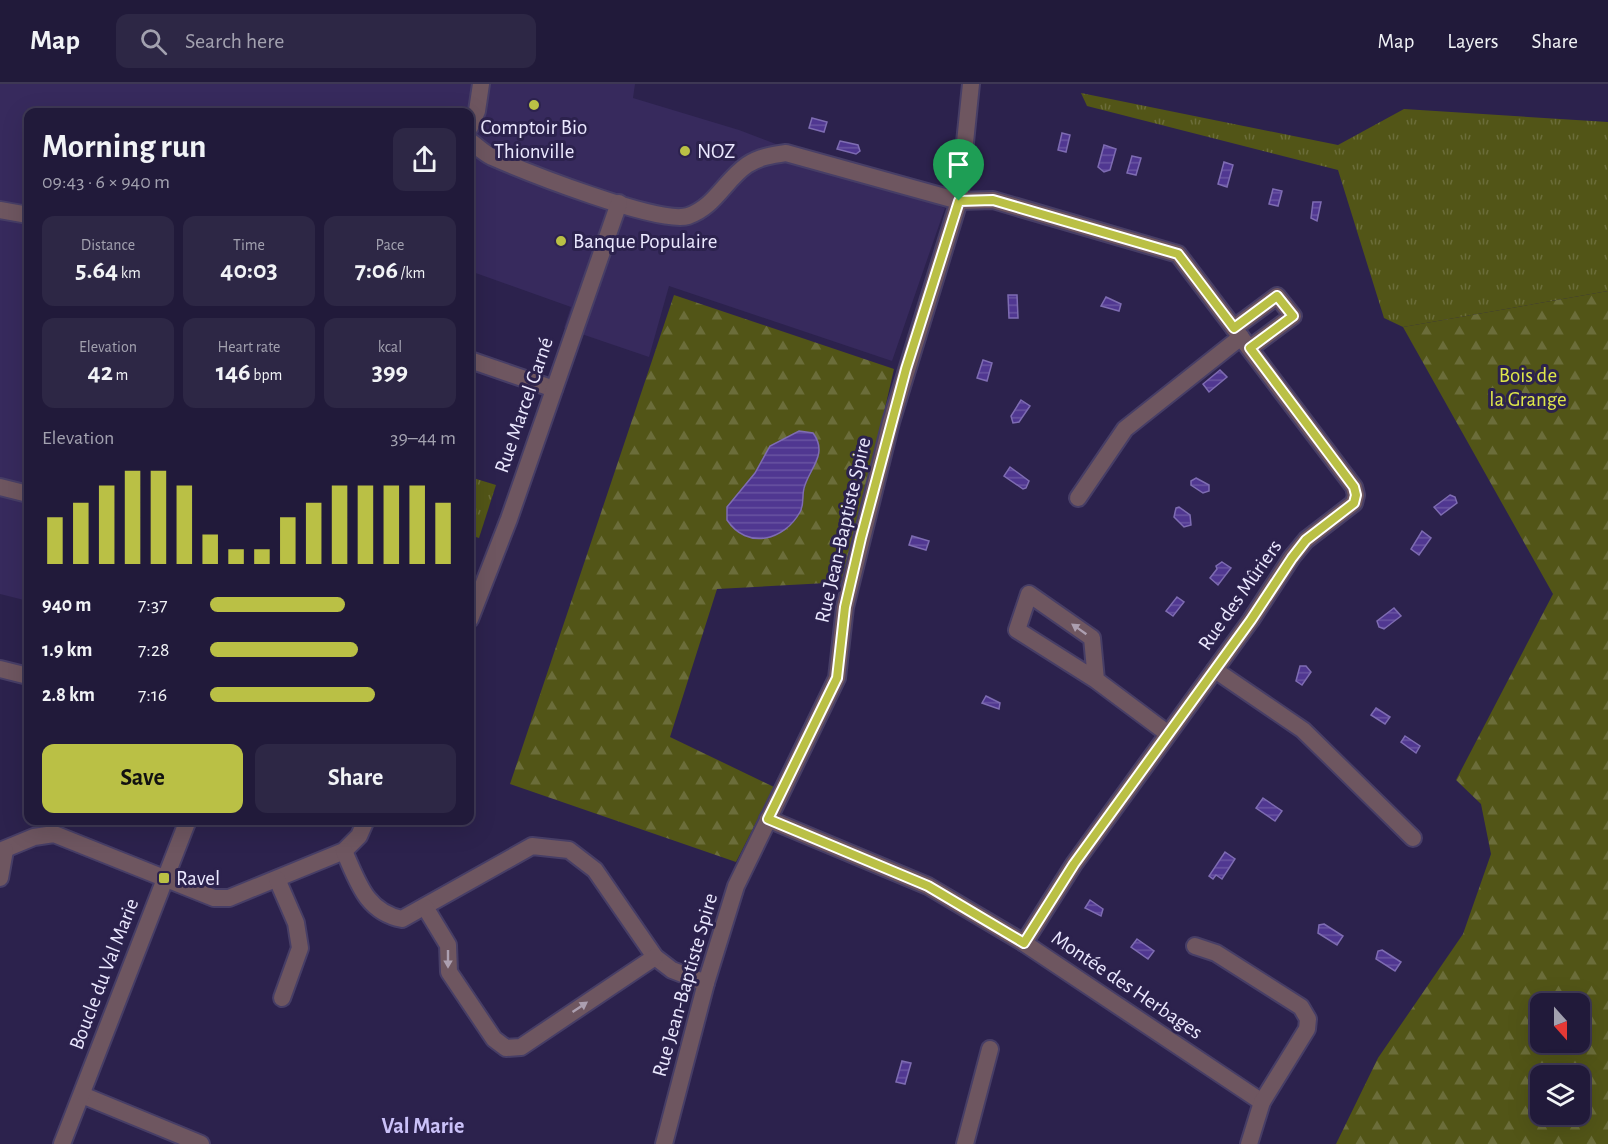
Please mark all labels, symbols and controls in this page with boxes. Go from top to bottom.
search box [116,14,536,68]
icon: search [137,25,170,58]
text: Map [30,27,80,55]
text: Search here [185,30,284,52]
text: Map [1378,31,1414,52]
text: Layers [1447,31,1498,52]
text: Share [1531,31,1578,52]
marker: Comptoir Bio Thionville [527,98,541,112]
place label: Comptoir Bio Thionville [481,117,587,162]
button: share [393,128,456,191]
text: Morning run [42,131,206,164]
pin [933,139,984,201]
place label: NOZ [697,141,735,162]
marker: NOZ [678,144,692,158]
icon: arrive [942,148,975,181]
text: 09:43 · 6 × 940 m [42,172,170,192]
place label: Banque Populaire [573,231,717,252]
marker: Banque Populaire [554,234,568,248]
text: Distance [81,237,135,253]
text: Time [233,237,265,253]
text: Pace [376,237,404,253]
text: 5.64 [75,257,118,283]
text: 40:03 [220,257,278,283]
text: 7:06 [355,257,398,283]
text: km [118,265,141,281]
text: /km [398,265,425,281]
street label: Rue Marcel Carné [491,335,557,475]
text: Elevation [79,339,137,355]
text: Heart rate [218,339,280,355]
text: kcal [378,339,402,355]
text: 42 [88,359,113,385]
text: 146 [216,359,251,385]
text: 399 [372,359,408,385]
park label: Bois de la Grange [1489,365,1567,410]
text: m [113,367,128,383]
text: bpm [251,367,282,383]
text: Elevation [42,428,114,448]
text: 39–44 m [390,428,456,448]
street label: Rue Jean-Baptiste Spire [811,435,875,625]
street label: Rue des Mûriers [1194,536,1286,654]
text: 940 m [42,595,91,615]
text: 7:37 [138,595,168,615]
one-way arrow [1071,623,1087,635]
text: 1.9 km [42,640,93,660]
text: 7:28 [138,640,170,660]
text: 2.8 km [42,685,95,705]
text: 7:16 [138,685,167,705]
button: Save [42,744,243,813]
button: Share [255,744,456,813]
place label: Ravel [176,868,220,889]
marker: Ravel [157,871,171,885]
street label: Rue Jean-Baptiste Spire [649,891,721,1079]
street label: Boucle du Val Marie [66,896,142,1052]
street label: Montée des Herbages [1048,927,1206,1043]
one-way arrow [443,950,453,969]
north arrow [1530,993,1590,1053]
map controls [1530,993,1590,1125]
one-way arrow [572,1002,589,1013]
button: layers [1530,1065,1590,1125]
district label: Val Marie [382,1115,464,1137]

